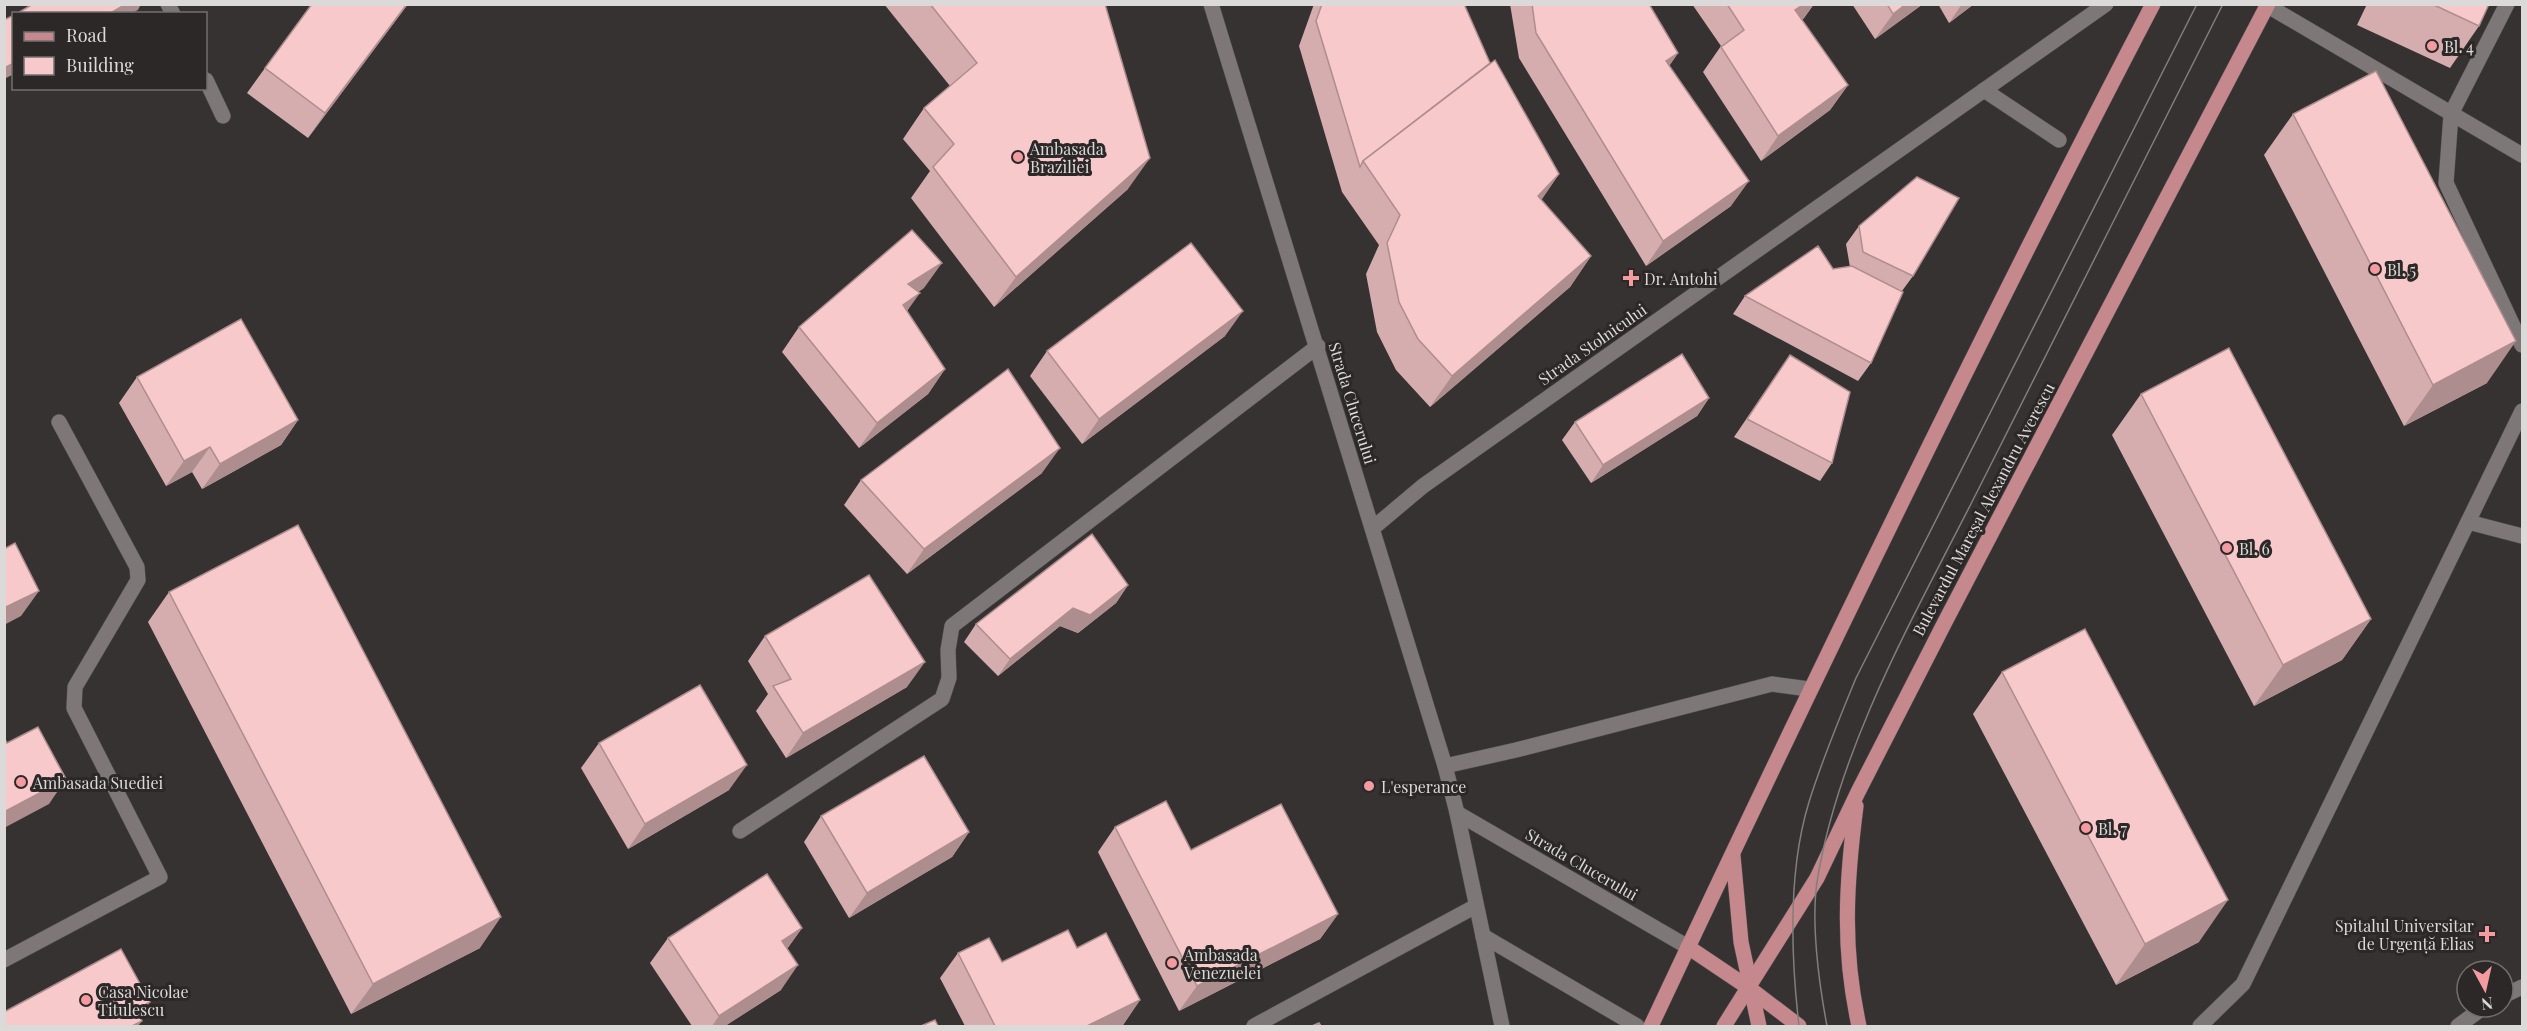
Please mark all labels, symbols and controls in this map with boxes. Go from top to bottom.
legend [12,12,207,90]
text: Road [66,23,107,47]
place label: Bl. 4 [2444,36,2474,57]
marker: Bl. 4 [2425,39,2439,53]
text: Building [66,53,134,77]
place label: Ambasada Braziliei [1029,138,1104,177]
marker: Ambasada Braziliei [1011,150,1025,164]
place label: Bl. 5 [2387,259,2416,280]
marker: Bl. 5 [2368,262,2382,276]
place label: Dr. Antohi [1644,268,1718,289]
marker: Dr. Antohi [1622,269,1640,287]
street label: Strada Stolnicului [1534,299,1651,389]
street label: Strada Clucerului [1325,340,1382,467]
street label: Bulevardul Mareșal Alexandru Averescu [1907,379,2060,640]
place label: Bl. 6 [2239,538,2270,559]
marker: Bl. 6 [2220,541,2234,555]
place label: Ambasada Suediei [32,772,164,793]
marker: Ambasada Suediei [14,775,28,789]
place label: L'esperance [1381,776,1466,797]
marker: L'esperance [1362,779,1376,793]
place label: Bl. 7 [2098,818,2127,839]
marker: Bl. 7 [2079,821,2093,835]
street label: Strada Clucerului [1522,823,1642,905]
place label: Spitalul Universitar de Urgență Elias [2335,915,2474,955]
marker: Spitalul Universitar de Urgență Elias [2478,925,2496,943]
place label: Ambasada Venezuelei [1183,944,1261,983]
marker: Ambasada Venezuelei [1165,956,1179,970]
north arrow [2455,959,2515,1019]
place label: Casa Nicolae Titulescu [98,981,189,1020]
marker: Casa Nicolae Titulescu [79,993,93,1007]
text: N [2480,993,2494,1016]

